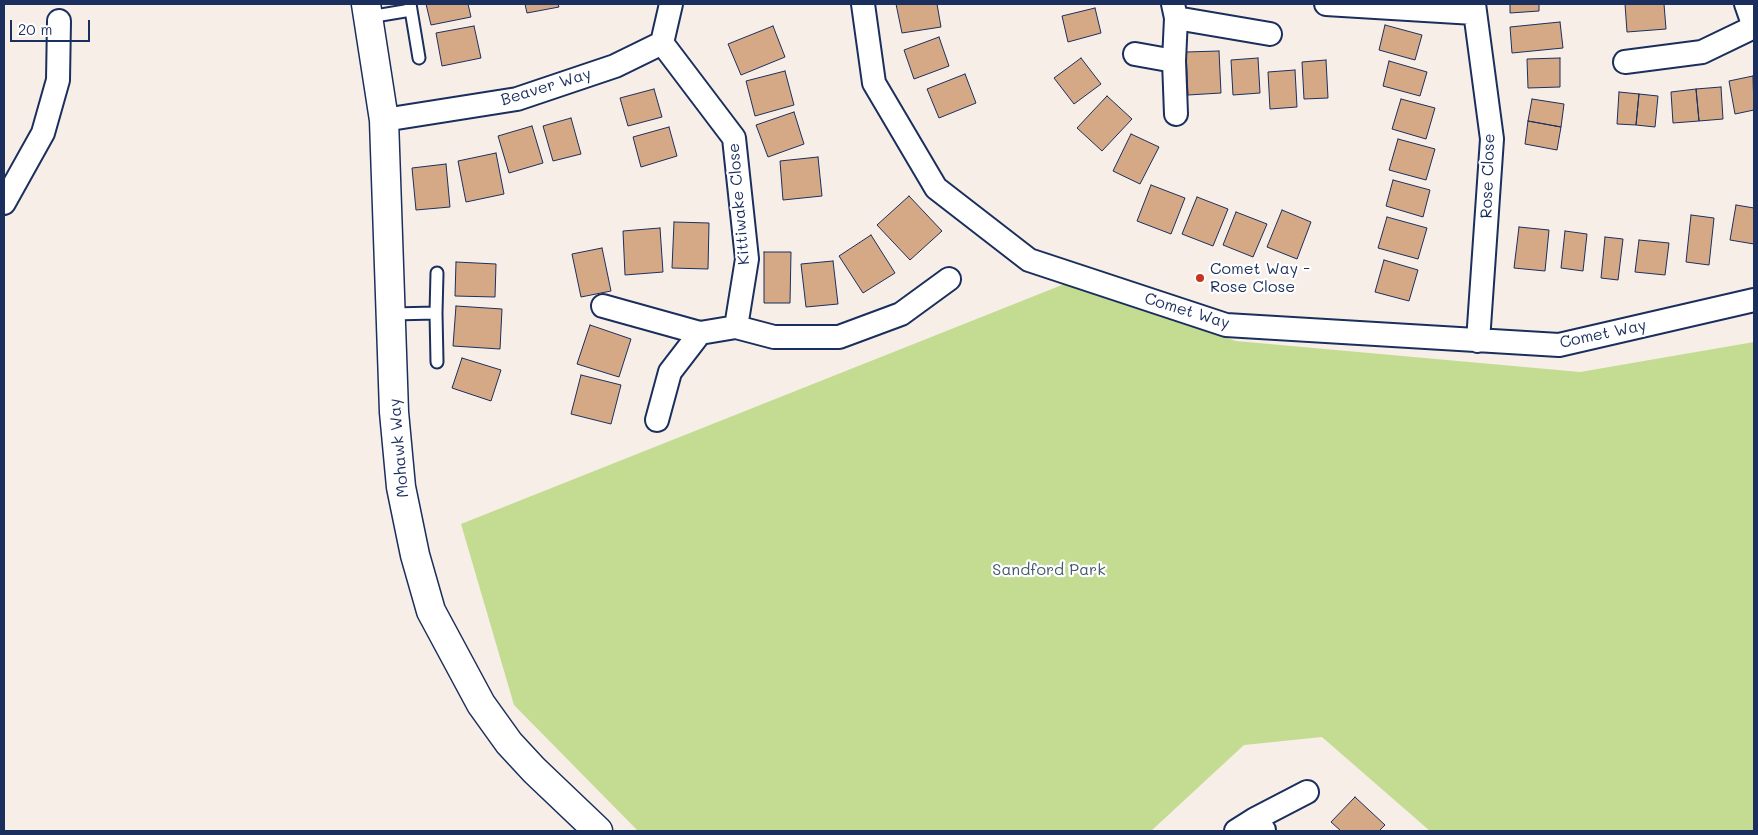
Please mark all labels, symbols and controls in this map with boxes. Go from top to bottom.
scale bar [12,10,92,42]
text: 20 m [18,19,52,39]
street label: Beaver Way [498,64,594,110]
street label: Rose Close [1477,133,1499,219]
street label: Kittiwake Close [724,142,754,266]
place label: Comet Way - Rose Close [1210,259,1310,297]
marker: Comet Way - Rose Close [1194,272,1206,284]
street label: Comet Way [1142,289,1232,333]
street label: Comet Way [1558,315,1648,353]
street label: Mohawk Way [385,398,413,498]
park label: Sandford Park [992,560,1106,580]

